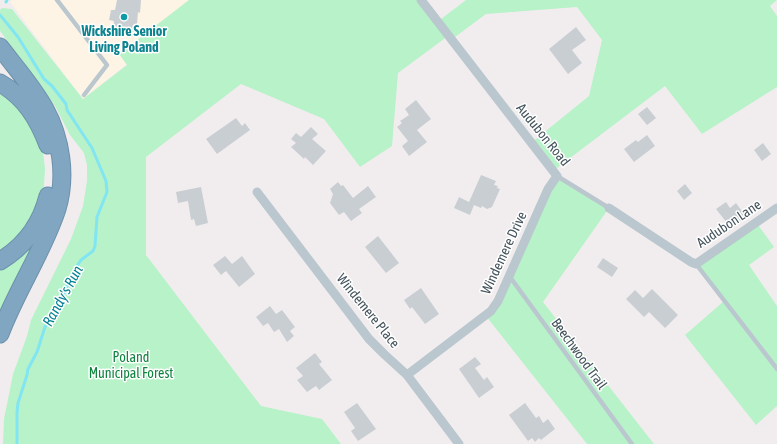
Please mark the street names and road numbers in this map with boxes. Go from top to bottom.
street label: Audubon Road [513,100,573,170]
street label: Audubon Lane [694,196,764,252]
street label: Windemere Drive [478,209,530,297]
street label: Windemere Place [333,271,403,351]
street label: Beechwood Trail [548,315,610,393]

